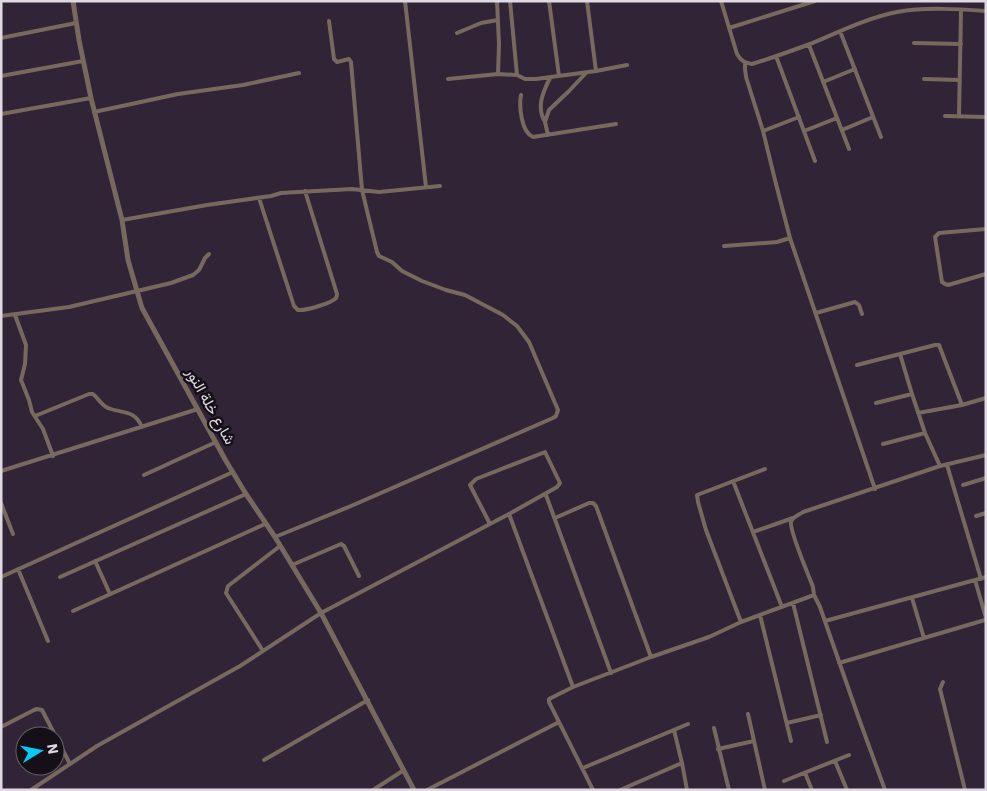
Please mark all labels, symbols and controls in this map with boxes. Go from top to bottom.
street label: شارع خلة النور [180,364,240,449]
north arrow [15,726,65,776]
text: N [43,742,63,755]

